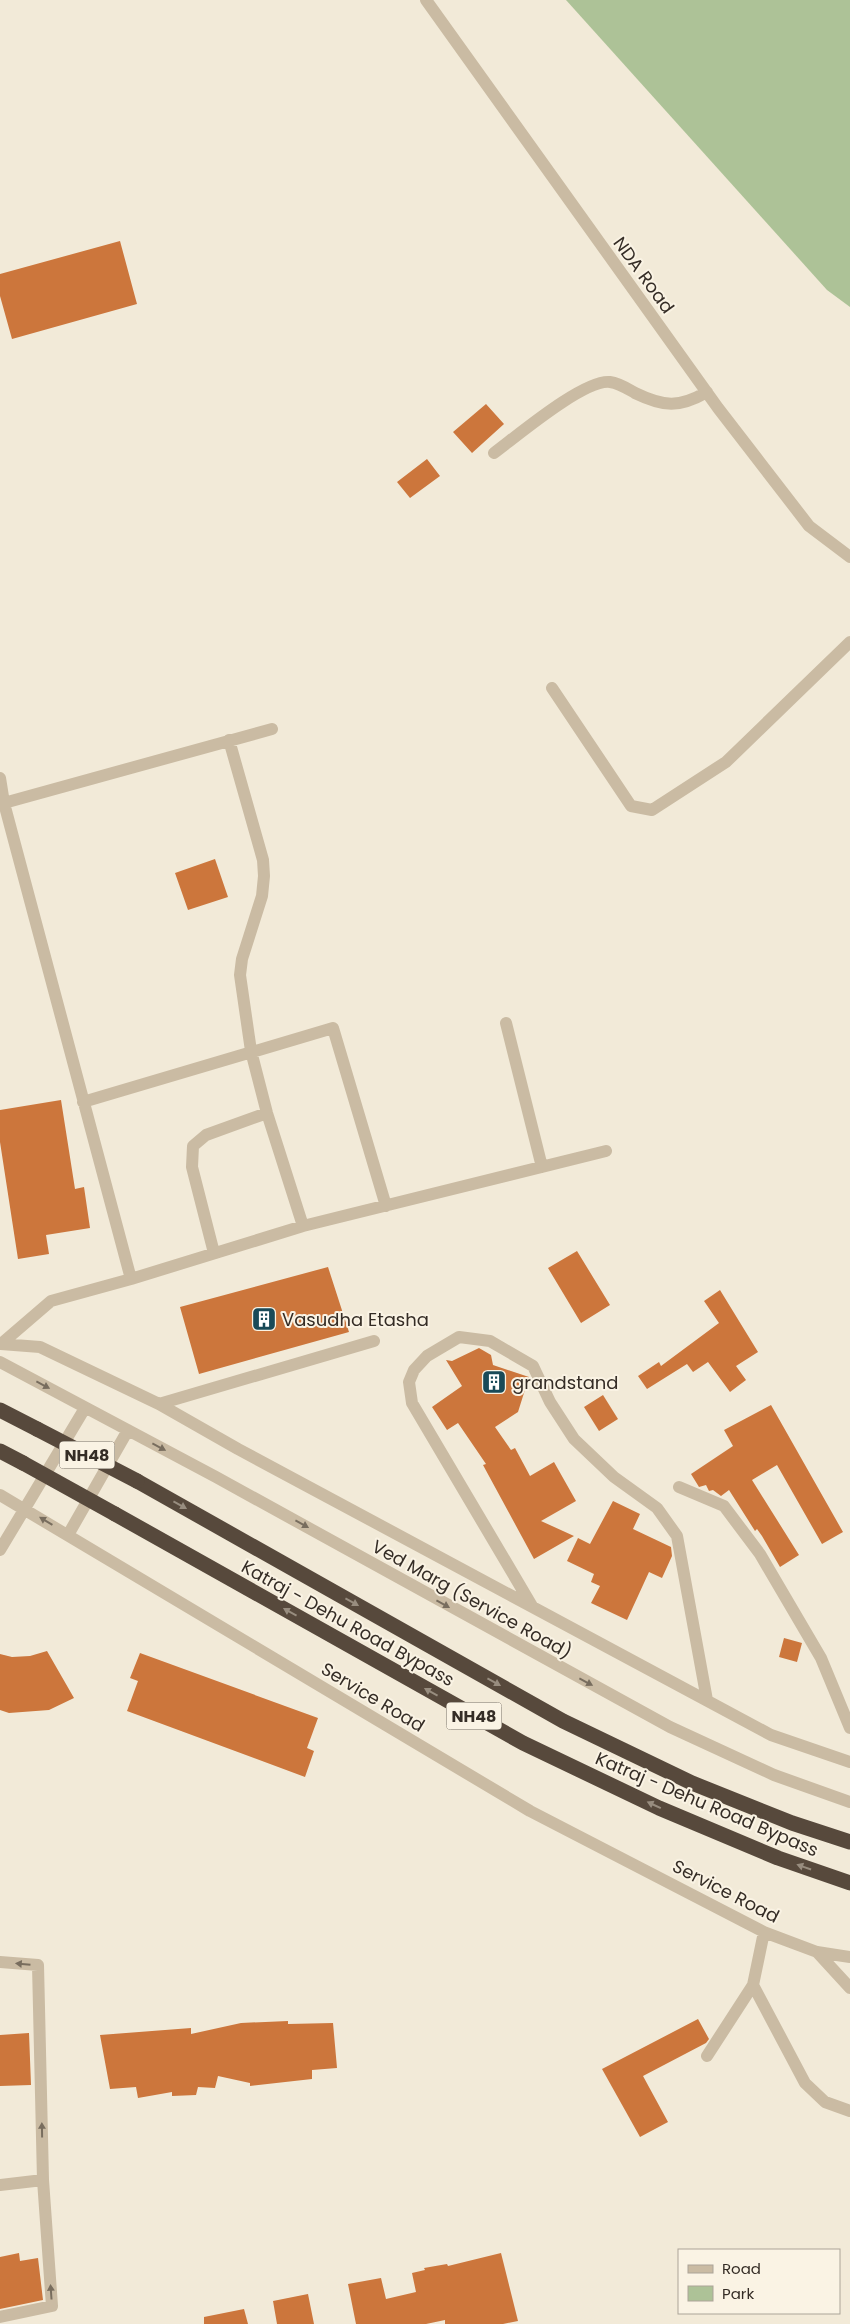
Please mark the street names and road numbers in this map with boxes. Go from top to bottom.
street label: NDA Road [608,232,680,318]
road number: NH48 [59,1442,114,1468]
street label: Ved Marg (Service Road) [368,1534,576,1664]
street label: Katraj - Dehu Road Bypass [237,1554,459,1692]
street label: Service Road [317,1656,429,1738]
road number: NH48 [446,1702,502,1730]
street label: Katraj - Dehu Road Bypass [592,1746,822,1862]
street label: Service Road [668,1853,784,1929]

